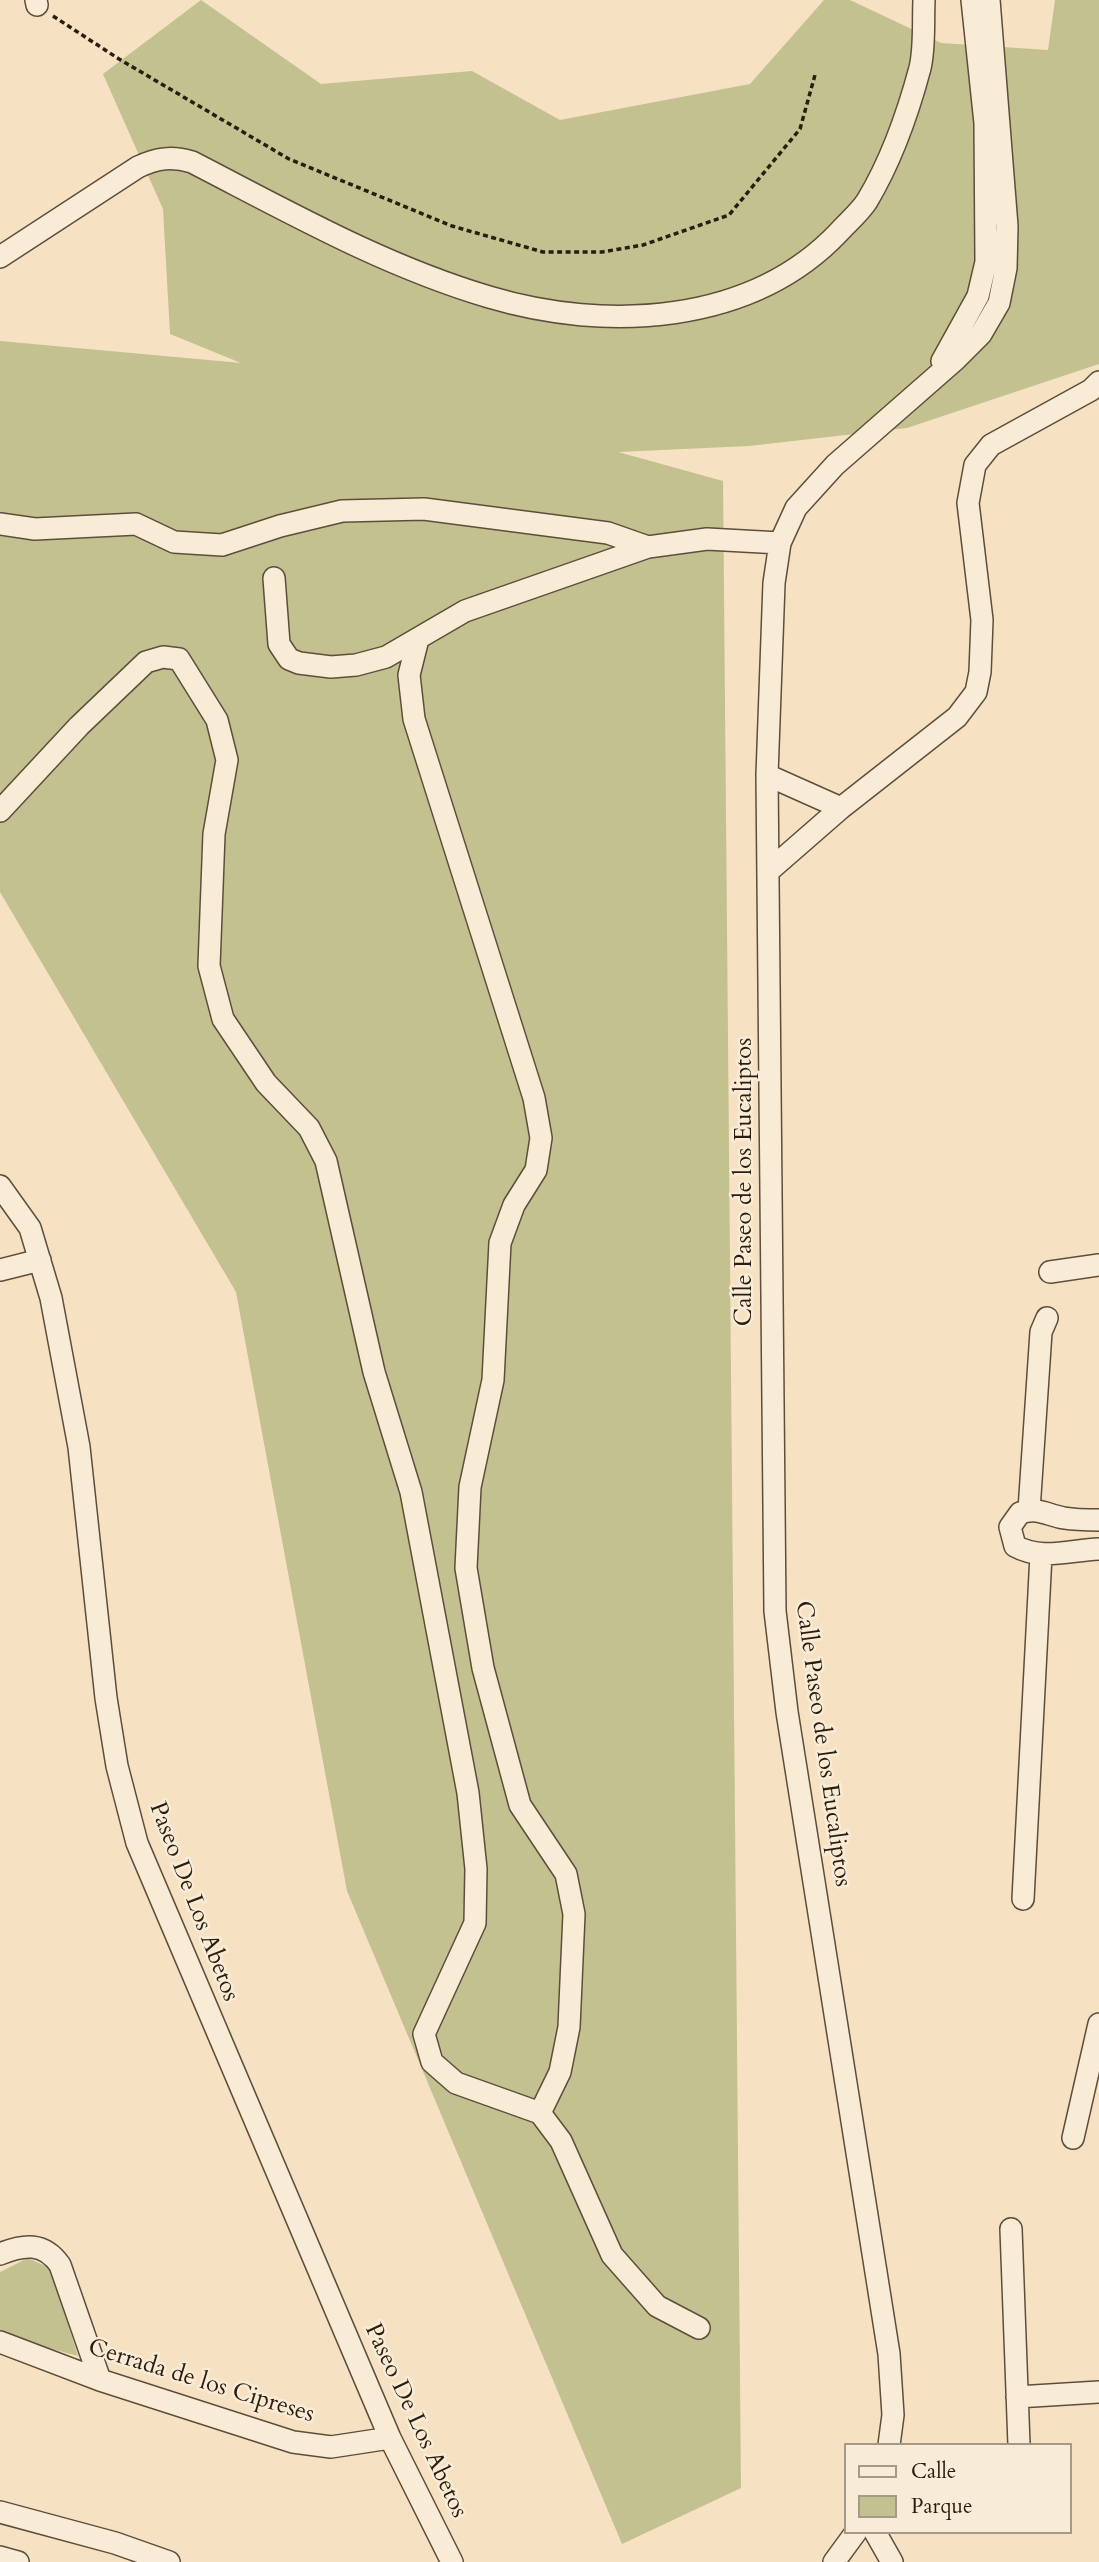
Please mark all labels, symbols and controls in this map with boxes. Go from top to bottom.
street label: Calle Paseo de los Eucaliptos [731,1038,759,1326]
street label: Calle Paseo de los Eucaliptos [788,1599,856,1889]
street label: Paseo De Los Abetos [142,1798,244,2006]
street label: Paseo De Los Abetos [357,2319,473,2523]
street label: Cerrada de los Cipreses [84,2334,318,2430]
legend [844,2443,1071,2534]
text: Calle [911,2457,956,2486]
text: Parque [911,2492,972,2521]

